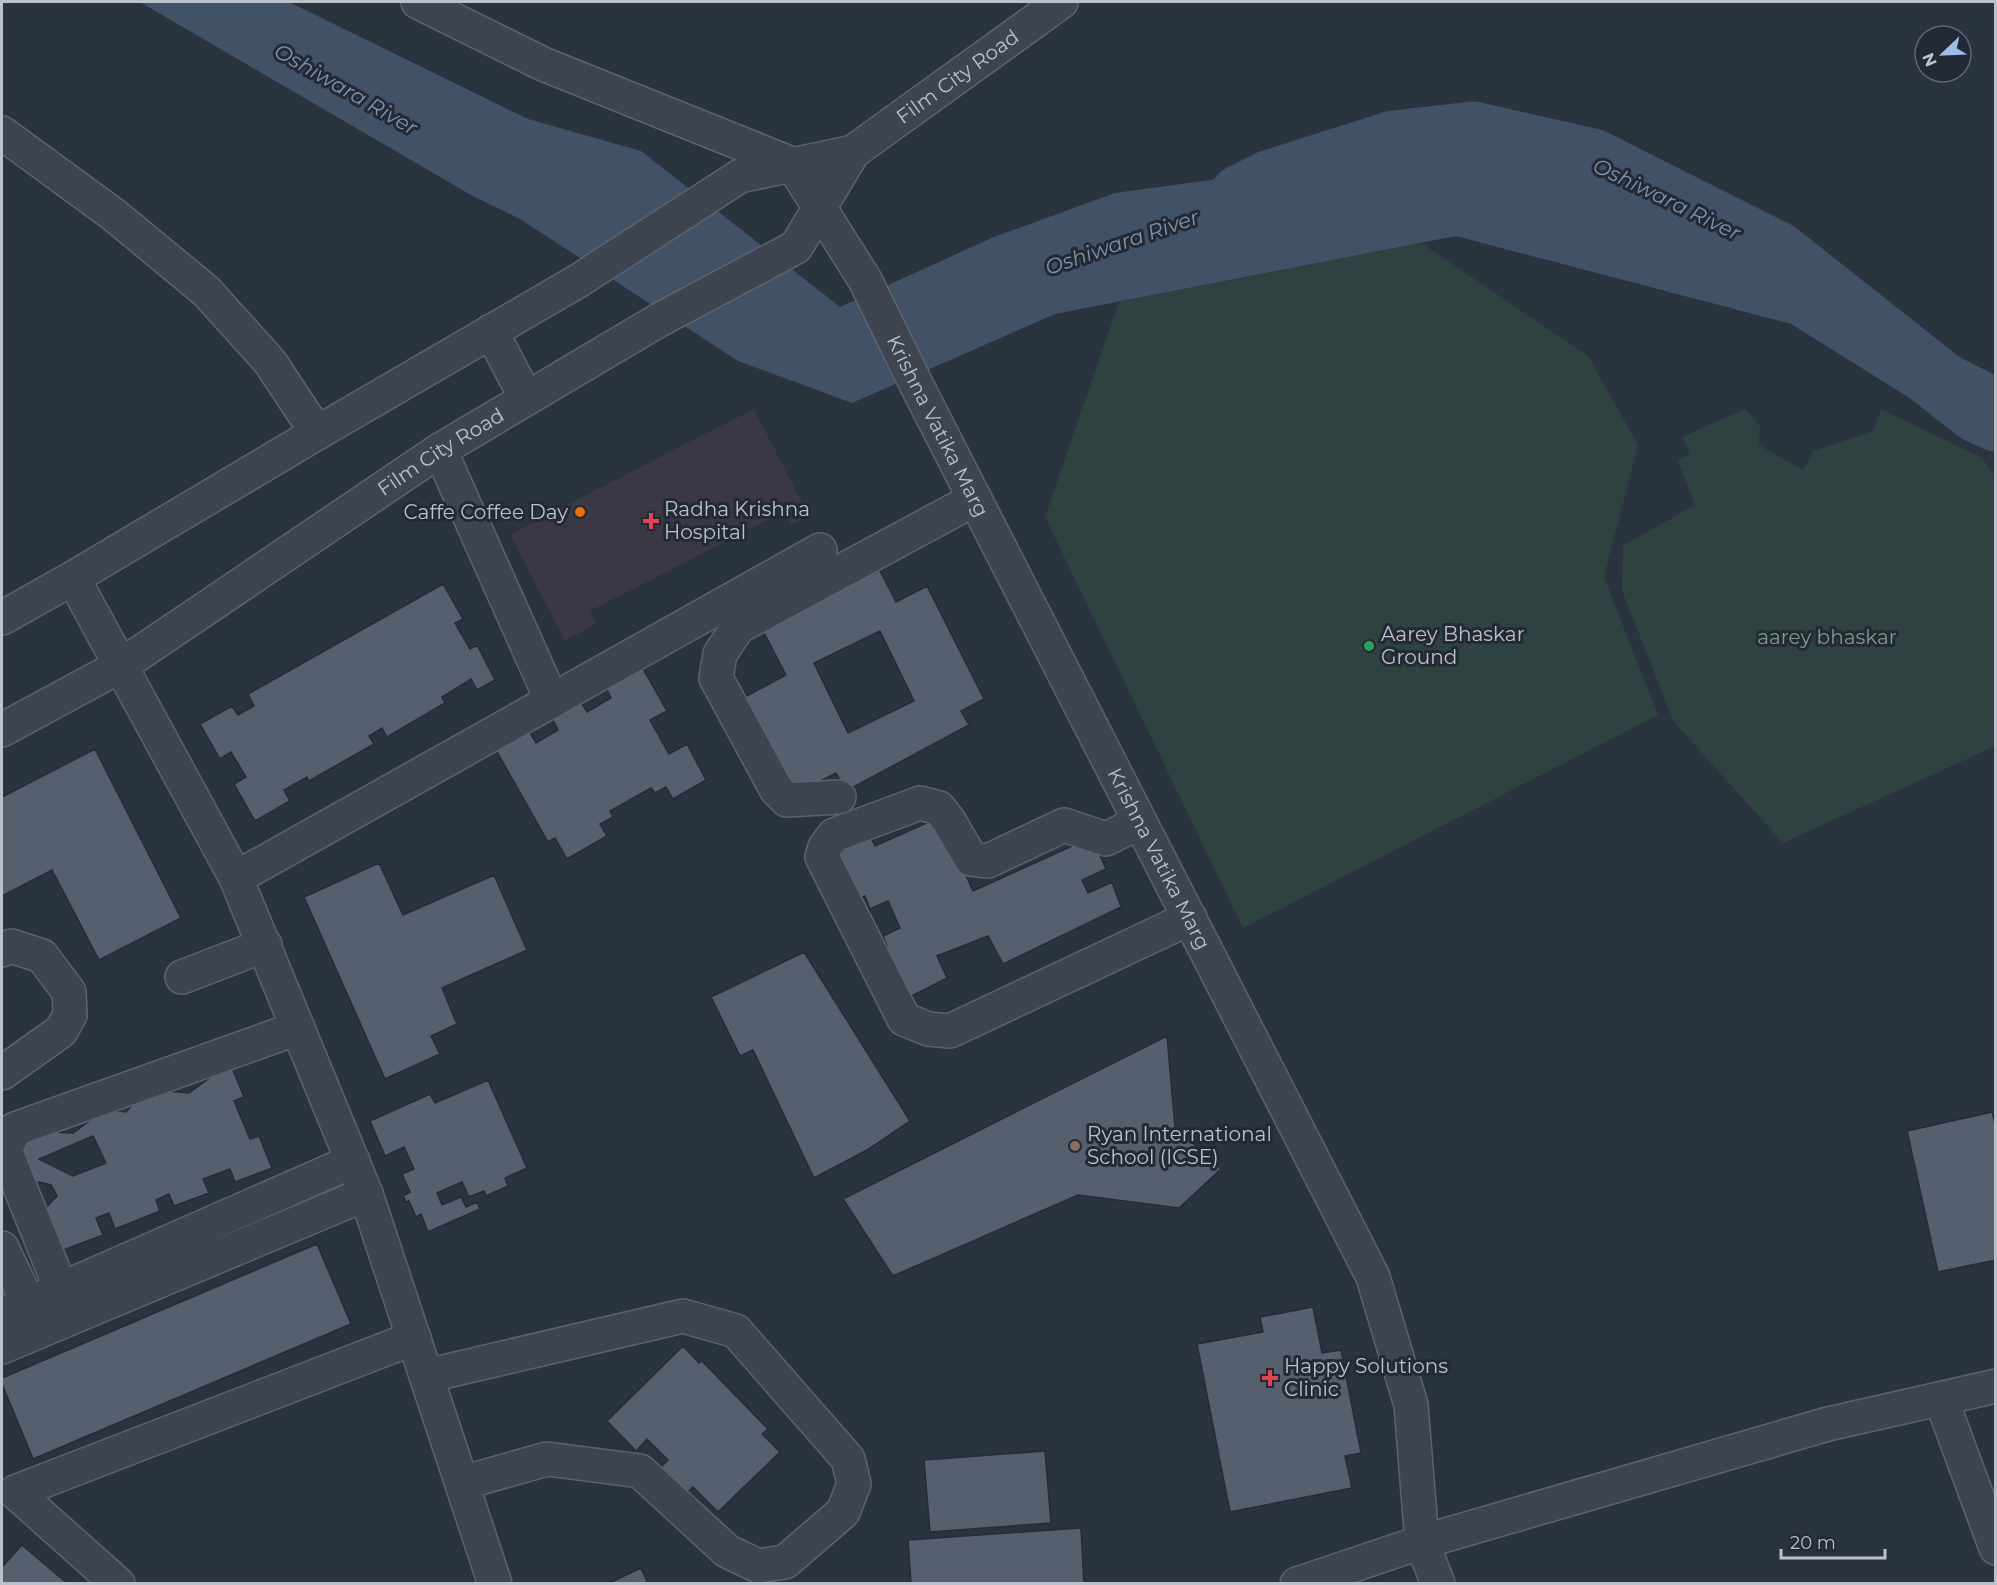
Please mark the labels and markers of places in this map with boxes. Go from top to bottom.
place label: Radha Krishna Hospital [664,497,810,544]
place label: Caffe Coffee Day [404,500,568,524]
marker: Caffe Coffee Day [573,505,587,519]
marker: Radha Krishna Hospital [642,512,660,530]
place label: Aarey Bhaskar Ground [1381,622,1525,669]
marker: Aarey Bhaskar Ground [1362,639,1376,653]
place label: Ryan International School (ICSE) [1087,1122,1272,1169]
marker: Ryan International School (ICSE) [1068,1139,1082,1153]
place label: Happy Solutions Clinic [1284,1354,1448,1401]
marker: Happy Solutions Clinic [1261,1369,1279,1387]

